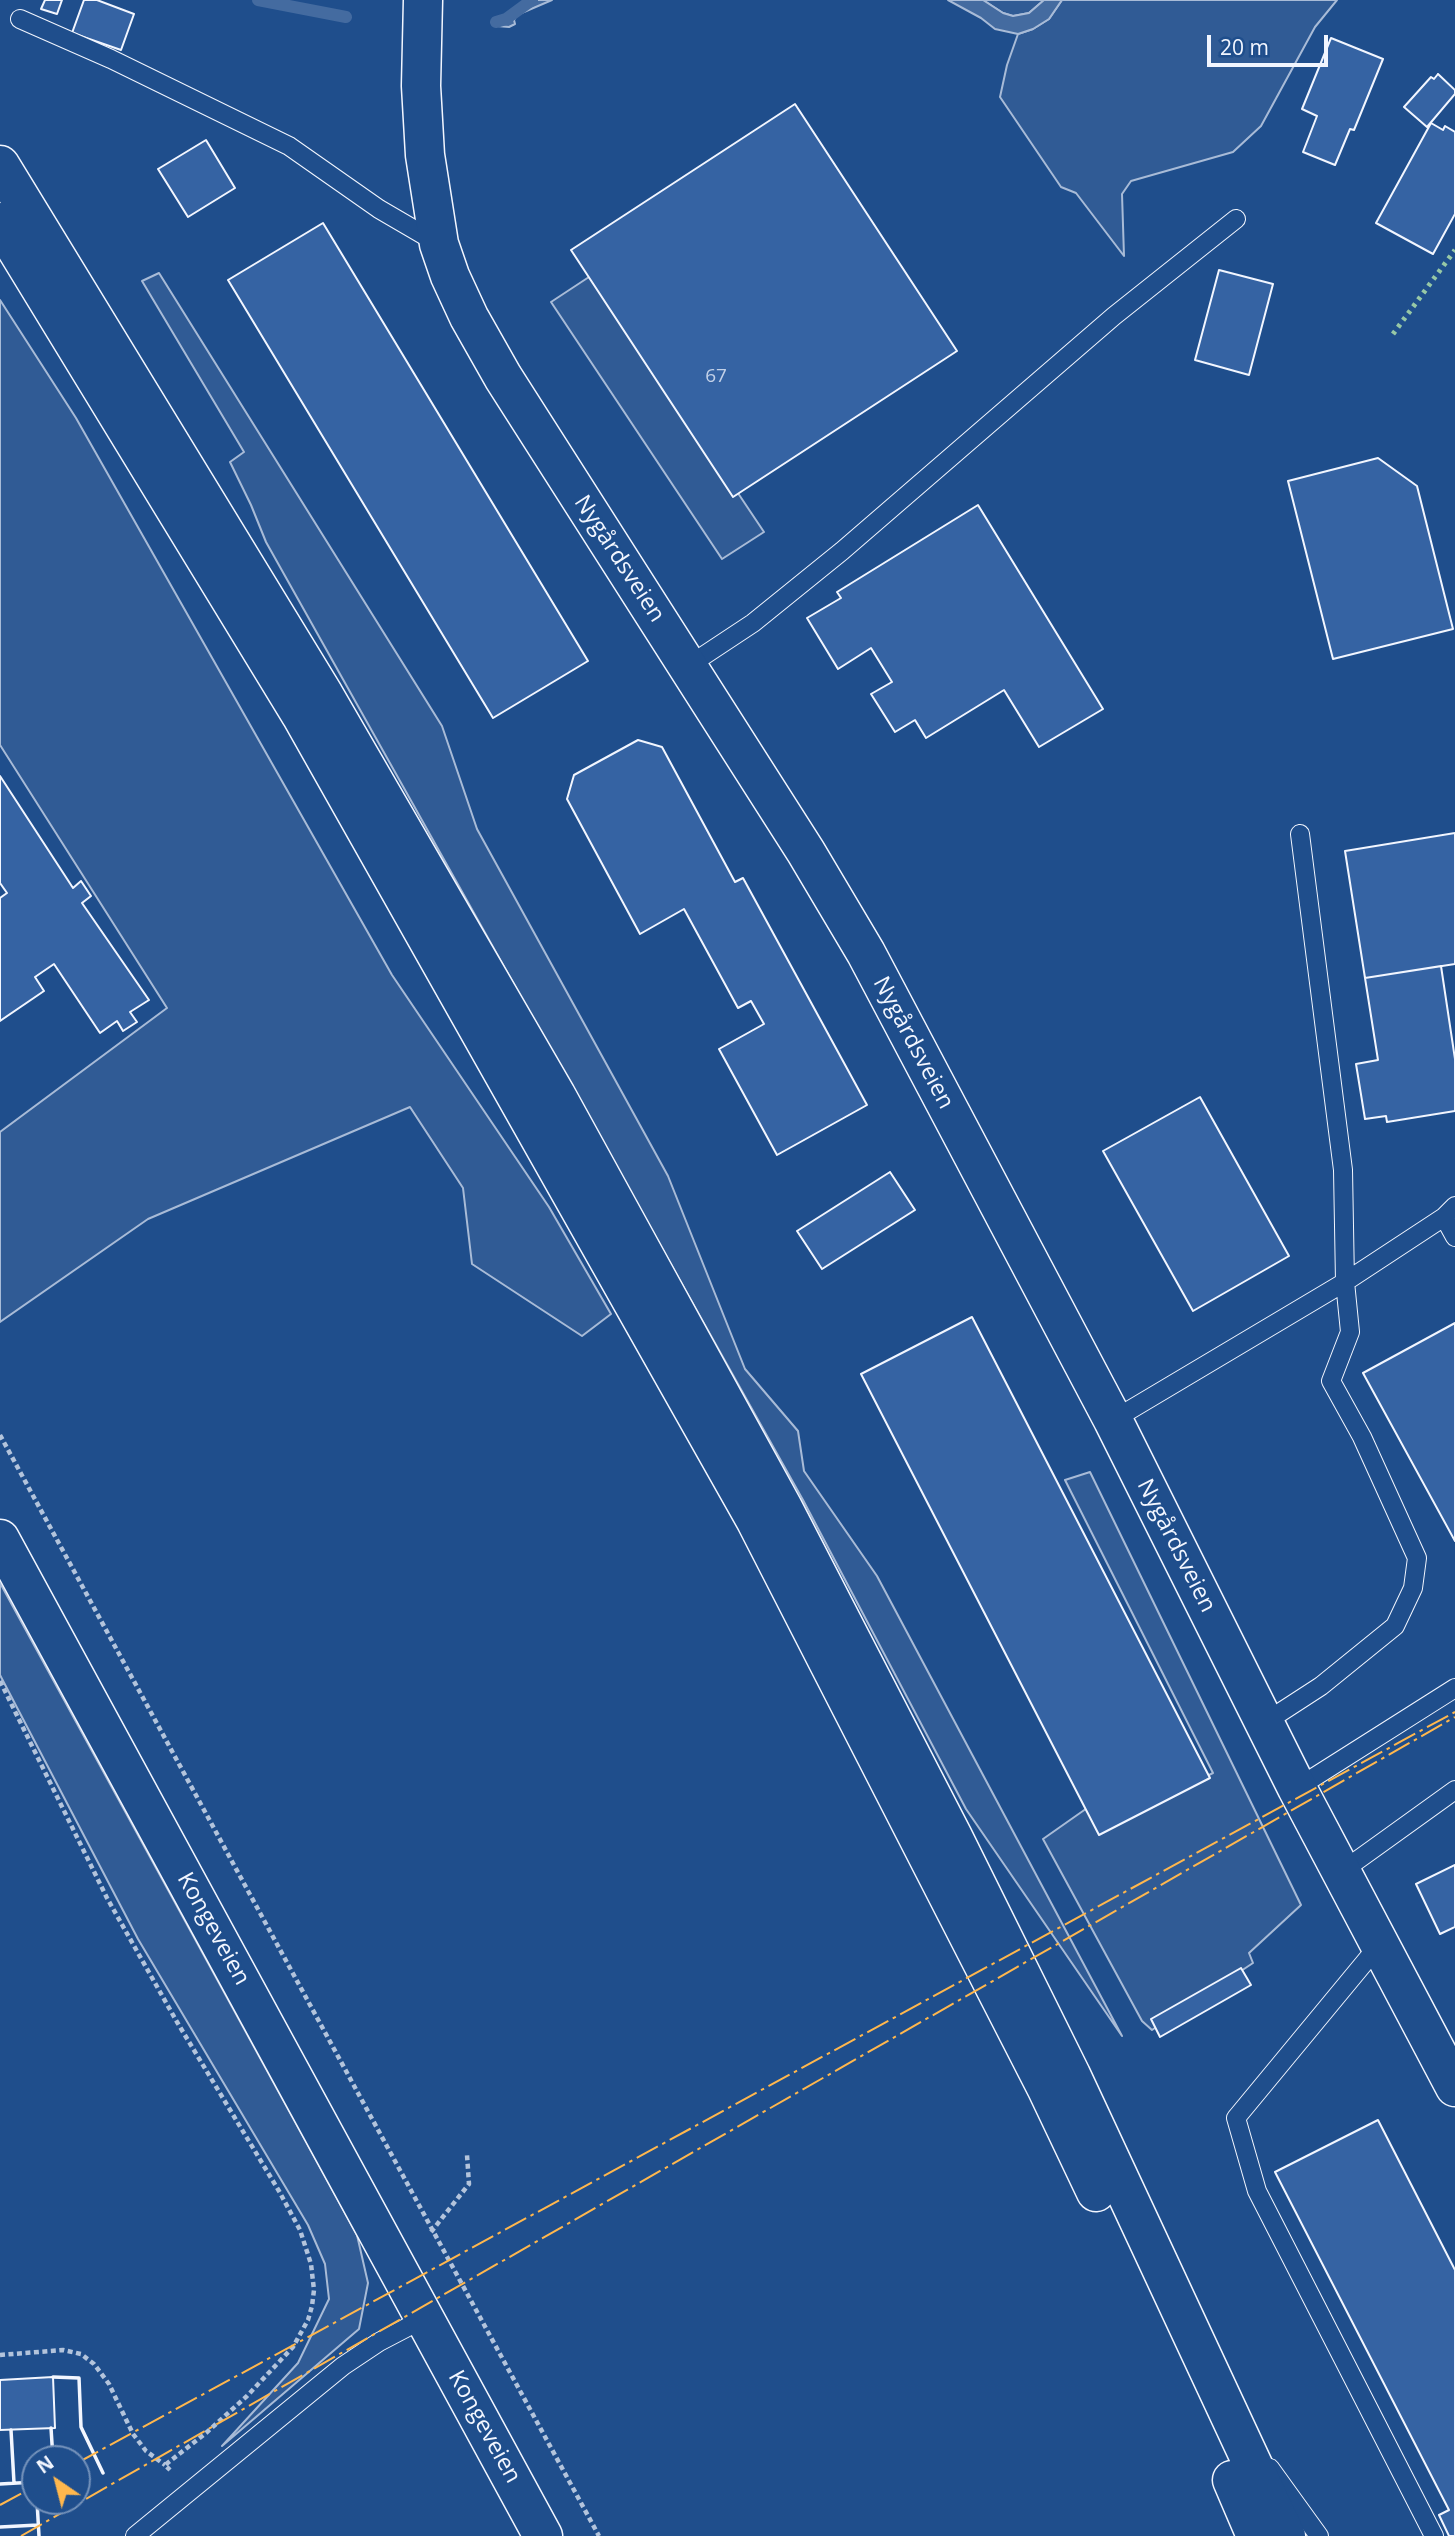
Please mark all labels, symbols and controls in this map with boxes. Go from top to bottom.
scale bar [1210,21,1331,65]
text: 20 m [1220,33,1269,61]
house number: 67 [705,366,727,388]
street label: Nygårdsveien [568,490,670,628]
street label: Nygårdsveien [867,972,959,1114]
street label: Nygårdsveien [1131,1475,1221,1617]
street label: Kongeveien [171,1868,255,1990]
street label: Kongeveien [442,2366,526,2488]
north arrow [21,2445,91,2515]
text: N [31,2449,59,2480]

